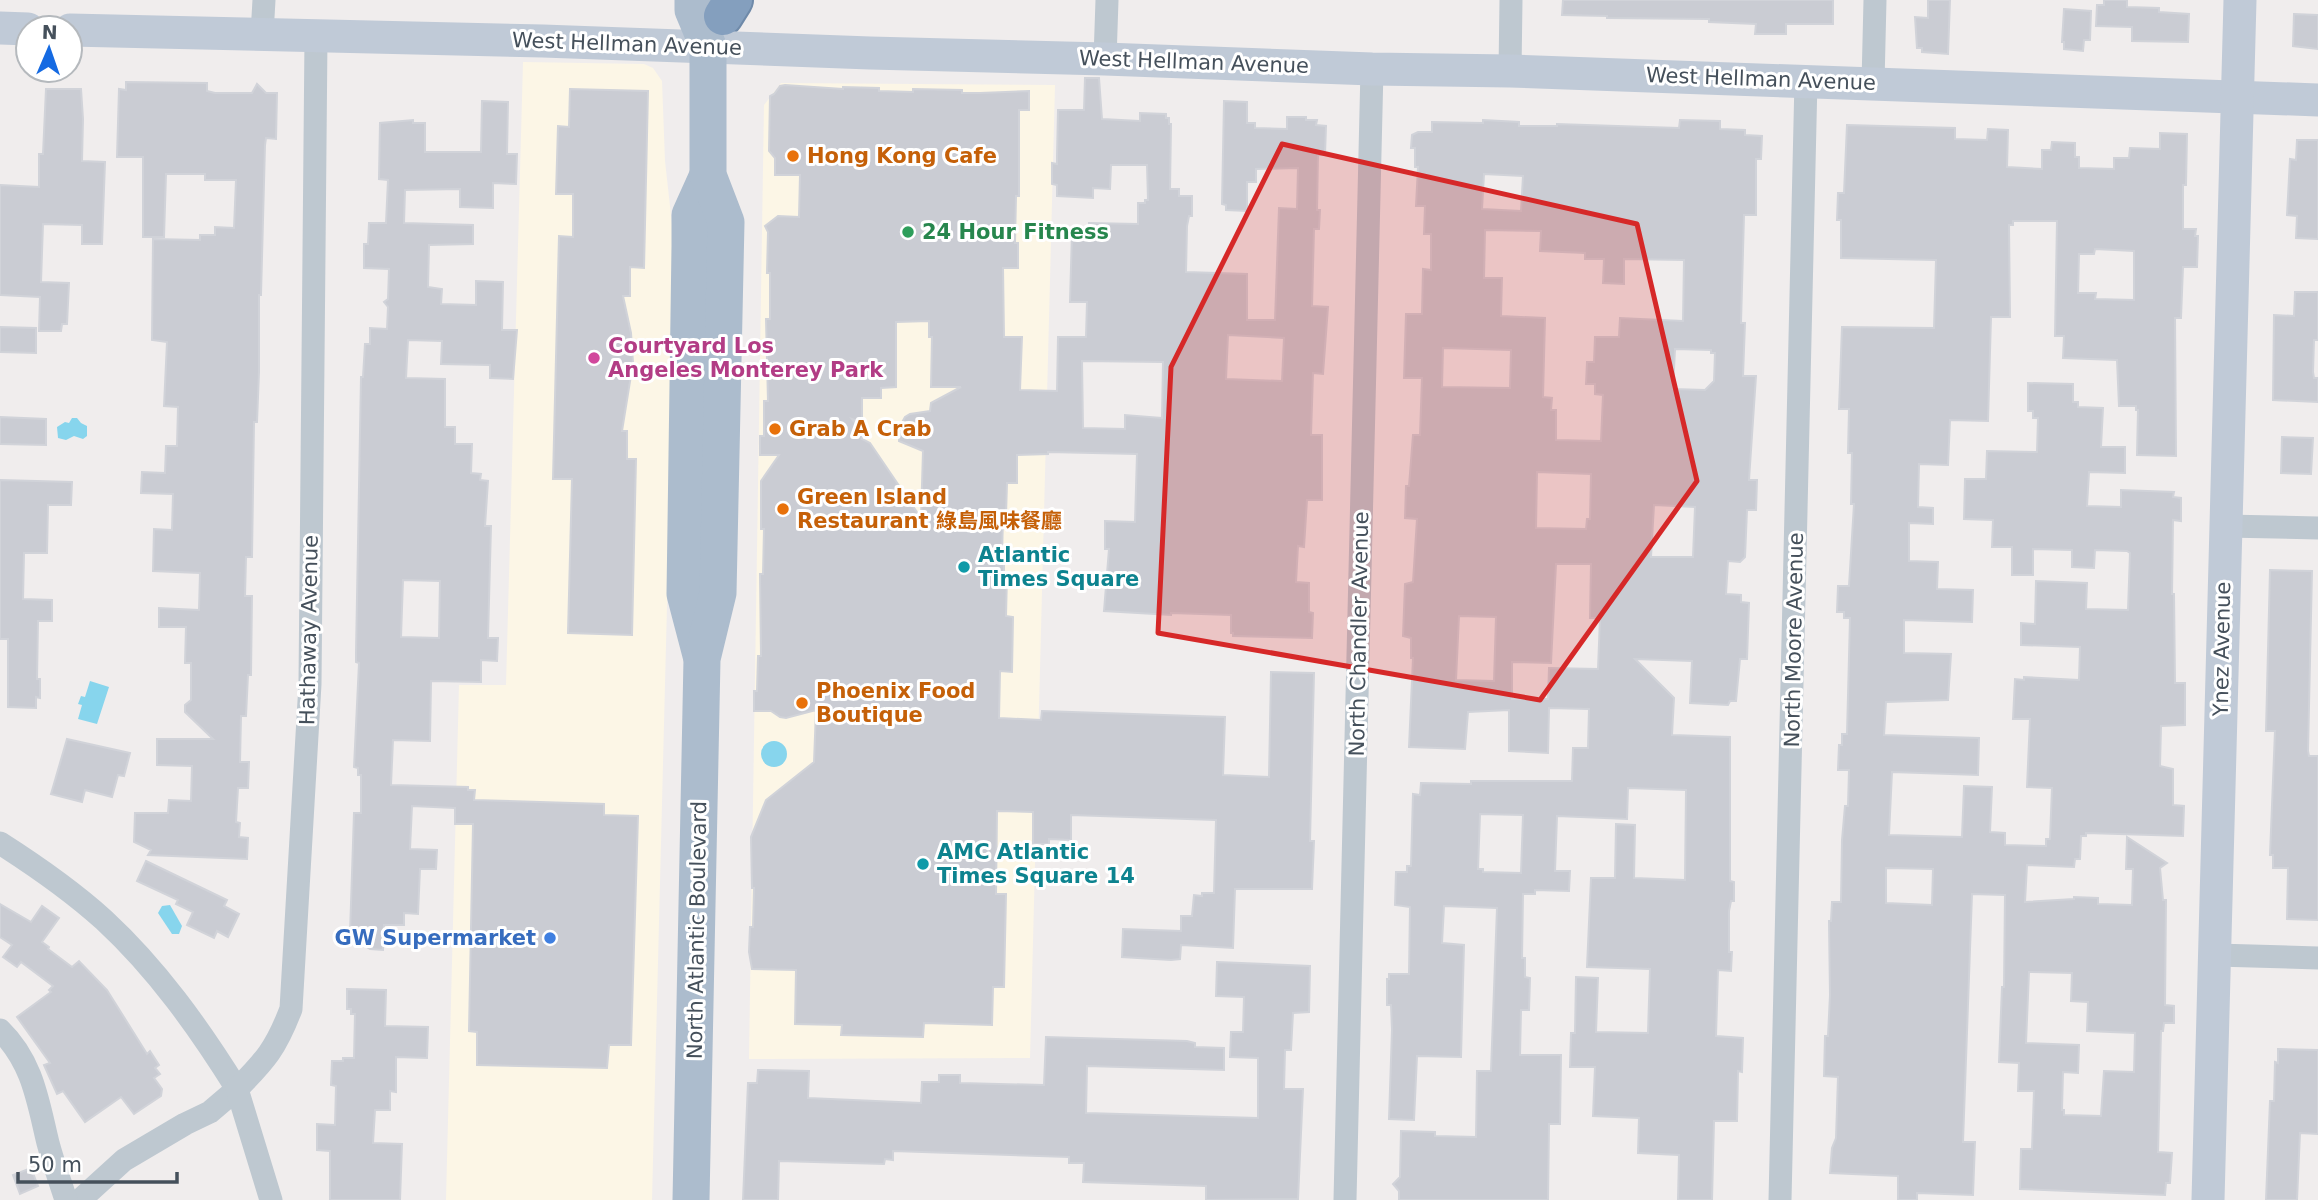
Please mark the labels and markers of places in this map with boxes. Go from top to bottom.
place label: Hong Kong Cafe [807,144,997,168]
marker: Hong Kong Cafe [785,148,801,164]
place label: 24 Hour Fitness [922,220,1109,244]
marker: 24 Hour Fitness [900,224,916,240]
place label: Courtyard Los Angeles Monterey Park [608,334,884,382]
marker: Courtyard Los Angeles Monterey Park [586,350,602,366]
place label: Grab A Crab [789,417,932,441]
marker: Grab A Crab [767,421,783,437]
place label: Green Island Restaurant 綠島風味餐廳 [797,485,1062,533]
marker: Green Island Restaurant 綠島風味餐廳 [775,501,791,517]
place label: Atlantic Times Square [978,543,1139,591]
marker: Atlantic Times Square [956,559,972,575]
place label: Phoenix Food Boutique [816,679,975,727]
marker: Phoenix Food Boutique [794,695,810,711]
place label: AMC Atlantic Times Square 14 [937,840,1135,888]
marker: AMC Atlantic Times Square 14 [915,856,931,872]
place label: GW Supermarket [334,926,536,950]
marker: GW Supermarket [542,930,558,946]

